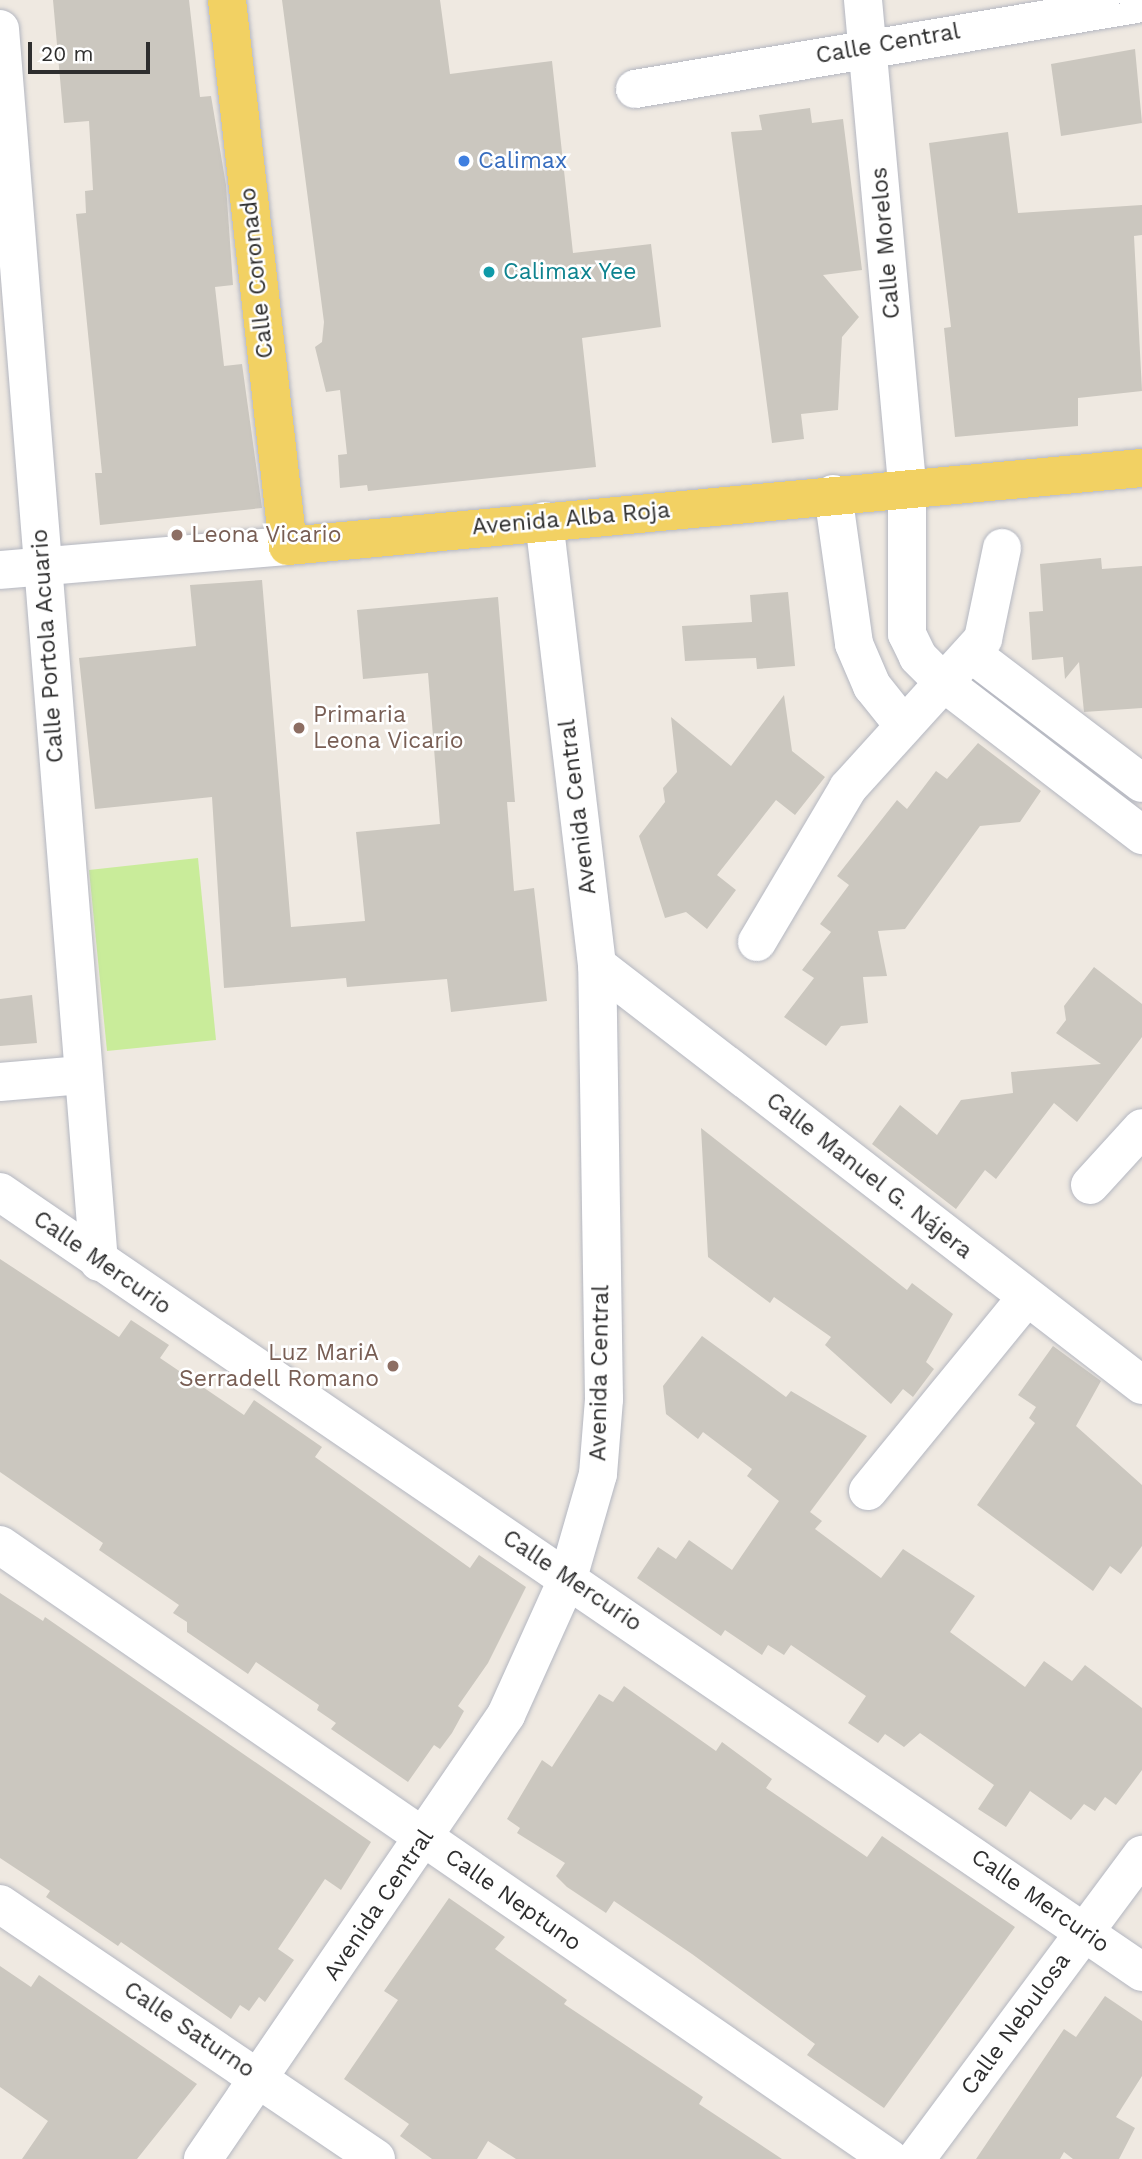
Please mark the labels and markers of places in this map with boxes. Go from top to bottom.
place label: Calimax [478,147,567,175]
marker: Calimax [456,153,472,169]
place label: Calimax Yee [503,258,638,286]
marker: Calimax Yee [481,264,497,280]
place label: Leona Vicario [191,521,343,549]
marker: Leona Vicario [169,527,185,543]
place label: Primaria Leona Vicario [313,701,465,755]
marker: Primaria Leona Vicario [291,720,307,736]
place label: Luz MariA Serradell Romano [178,1339,379,1393]
marker: Luz MariA Serradell Romano [385,1358,401,1374]

